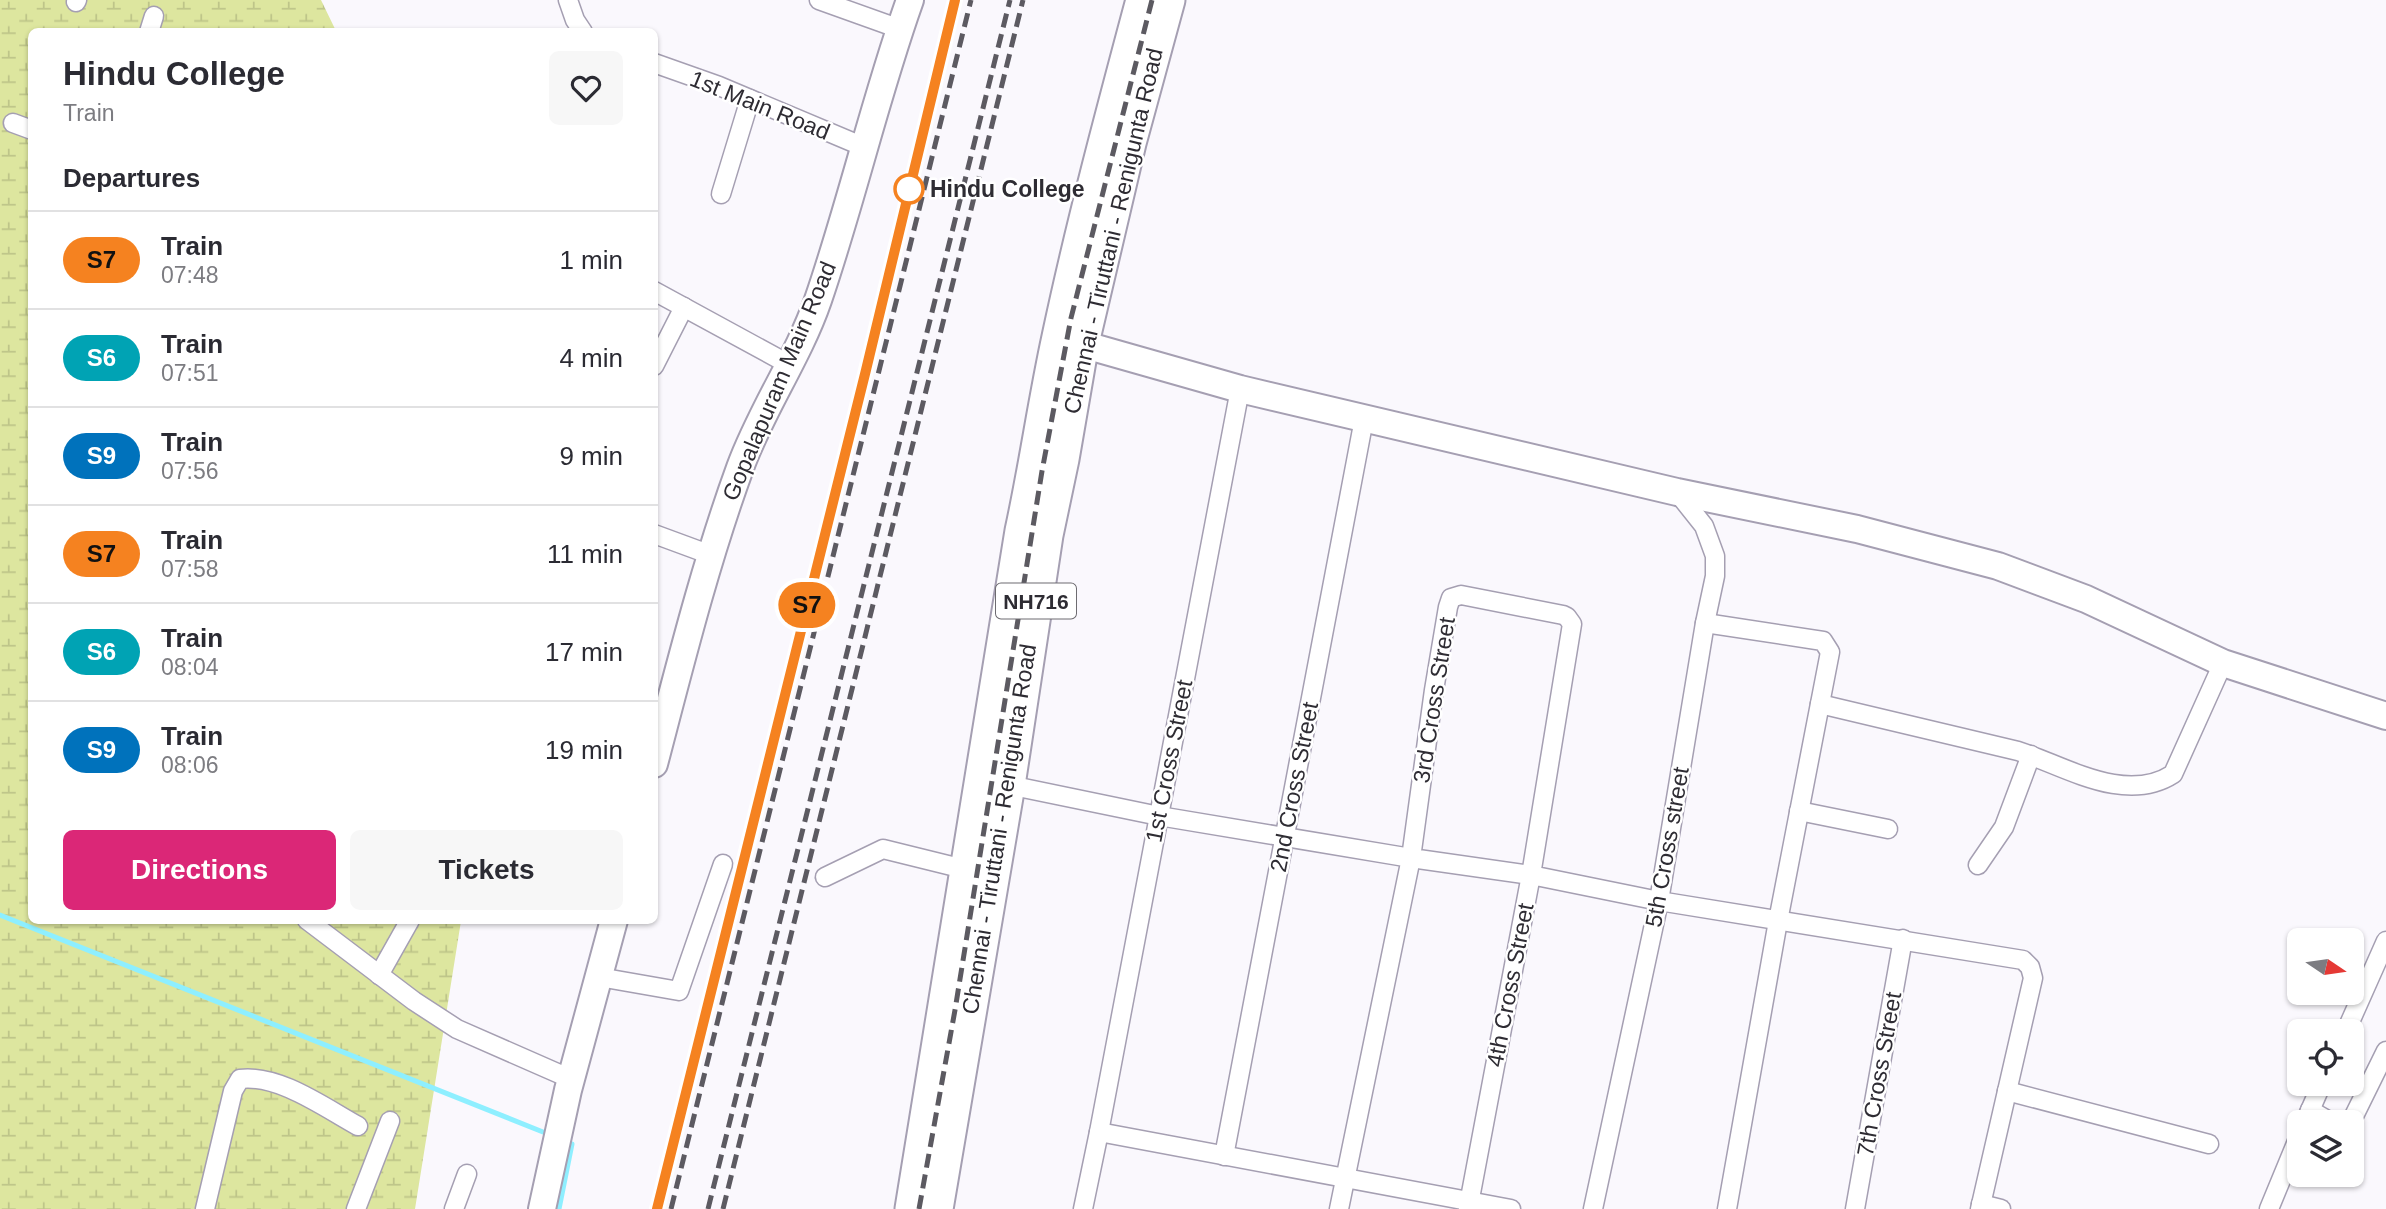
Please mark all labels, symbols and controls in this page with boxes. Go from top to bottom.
street label: Chennai - Tiruttani - Renigunta Road [1058,46,1168,416]
button: heart [549,51,623,125]
text: Hindu College [63,55,285,92]
street label: 1st Main Road [686,65,834,145]
text: Train [63,100,115,126]
text: Departures [63,163,200,193]
marker: Hindu College [894,174,924,204]
place label: Hindu College [930,176,1085,202]
text: Train [161,231,223,261]
text: 1 min [559,245,623,275]
text: S7 [87,246,116,273]
street label: Gopalapuram Main Road [717,258,841,504]
text: 07:48 [161,262,219,288]
text: Train [161,329,223,359]
text: 4 min [559,343,623,373]
text: S6 [87,344,116,371]
text: 07:51 [161,360,219,386]
text: Train [161,427,223,457]
text: 9 min [559,441,623,471]
text: S9 [87,442,116,469]
text: 07:56 [161,458,219,484]
text: Train [161,525,223,555]
text: 11 min [547,539,623,569]
text: S7 [87,540,116,567]
text: 07:58 [161,556,219,582]
line badge: S7 [776,582,838,628]
road number: NH716 [996,584,1076,618]
text: S7 [792,591,822,618]
street label: 3rd Cross Street [1408,615,1460,785]
text: Train [161,623,223,653]
text: 17 min [545,637,623,667]
text: S6 [87,638,116,665]
street label: Chennai - Tiruttani - Renigunta Road [957,642,1041,1016]
text: 08:04 [161,654,219,680]
street label: 1st Cross Street [1141,677,1198,844]
street label: 2nd Cross Street [1265,699,1323,874]
text: Train [161,721,223,751]
text: 19 min [545,735,623,765]
text: S9 [87,736,116,763]
text: 08:06 [161,752,219,778]
street label: 5th Cross street [1640,764,1694,929]
button: Directions [63,830,336,910]
button: Tickets [350,830,623,910]
street label: 4th Cross Street [1481,900,1539,1069]
north arrow [2287,928,2364,1004]
map controls [2287,928,2364,1187]
street label: 7th Cross Street [1852,989,1906,1158]
button: locate [2287,1019,2364,1096]
button: layers [2287,1110,2364,1187]

